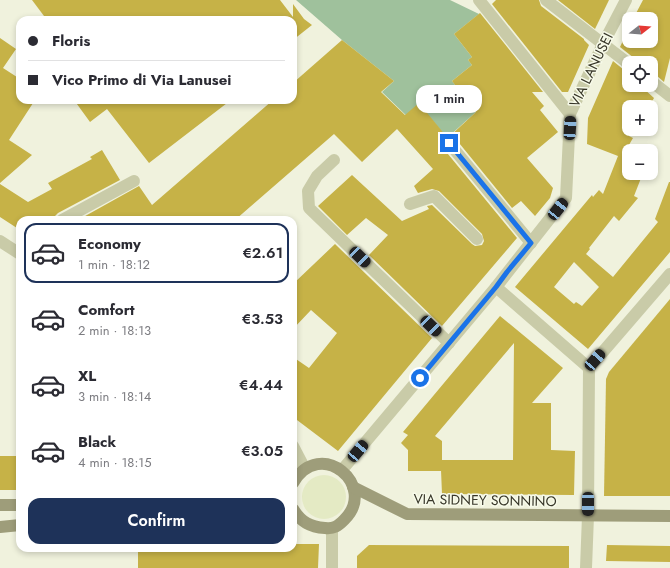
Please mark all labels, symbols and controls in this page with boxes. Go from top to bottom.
north arrow [622,12,658,48]
map controls [622,12,658,180]
street label: VIA LANUSEI [564,29,618,111]
text: Floris [52,30,90,52]
button: locate [622,56,658,92]
text: Vico Primo di Via Lanusei [52,69,231,91]
callout: 1 min [416,85,482,113]
text: 1 min [433,89,465,108]
button: + [622,100,658,136]
car [563,116,577,140]
route end [440,134,458,152]
button: − [622,144,658,180]
car [546,196,570,222]
text: Economy [78,233,141,255]
icon: car [30,235,66,271]
text: €2.61 [242,242,283,264]
car [347,244,373,270]
text: 1 min · 18:12 [78,255,150,274]
text: Comfort [78,299,135,321]
icon: car [30,301,66,337]
text: €3.53 [242,308,283,330]
car [418,313,444,339]
text: 2 min · 18:13 [78,321,151,340]
car [583,347,607,373]
text: XL [78,365,96,387]
icon: car [30,367,66,403]
route start [411,369,429,387]
text: €4.44 [239,374,283,396]
text: 3 min · 18:14 [78,387,151,406]
text: Black [78,431,116,453]
icon: car [30,433,66,469]
car [346,438,370,464]
text: €3.05 [241,440,283,462]
text: 4 min · 18:15 [78,453,152,472]
street label: VIA SIDNEY SONNINO [413,489,557,511]
car [582,492,594,516]
button: Confirm [28,498,285,544]

